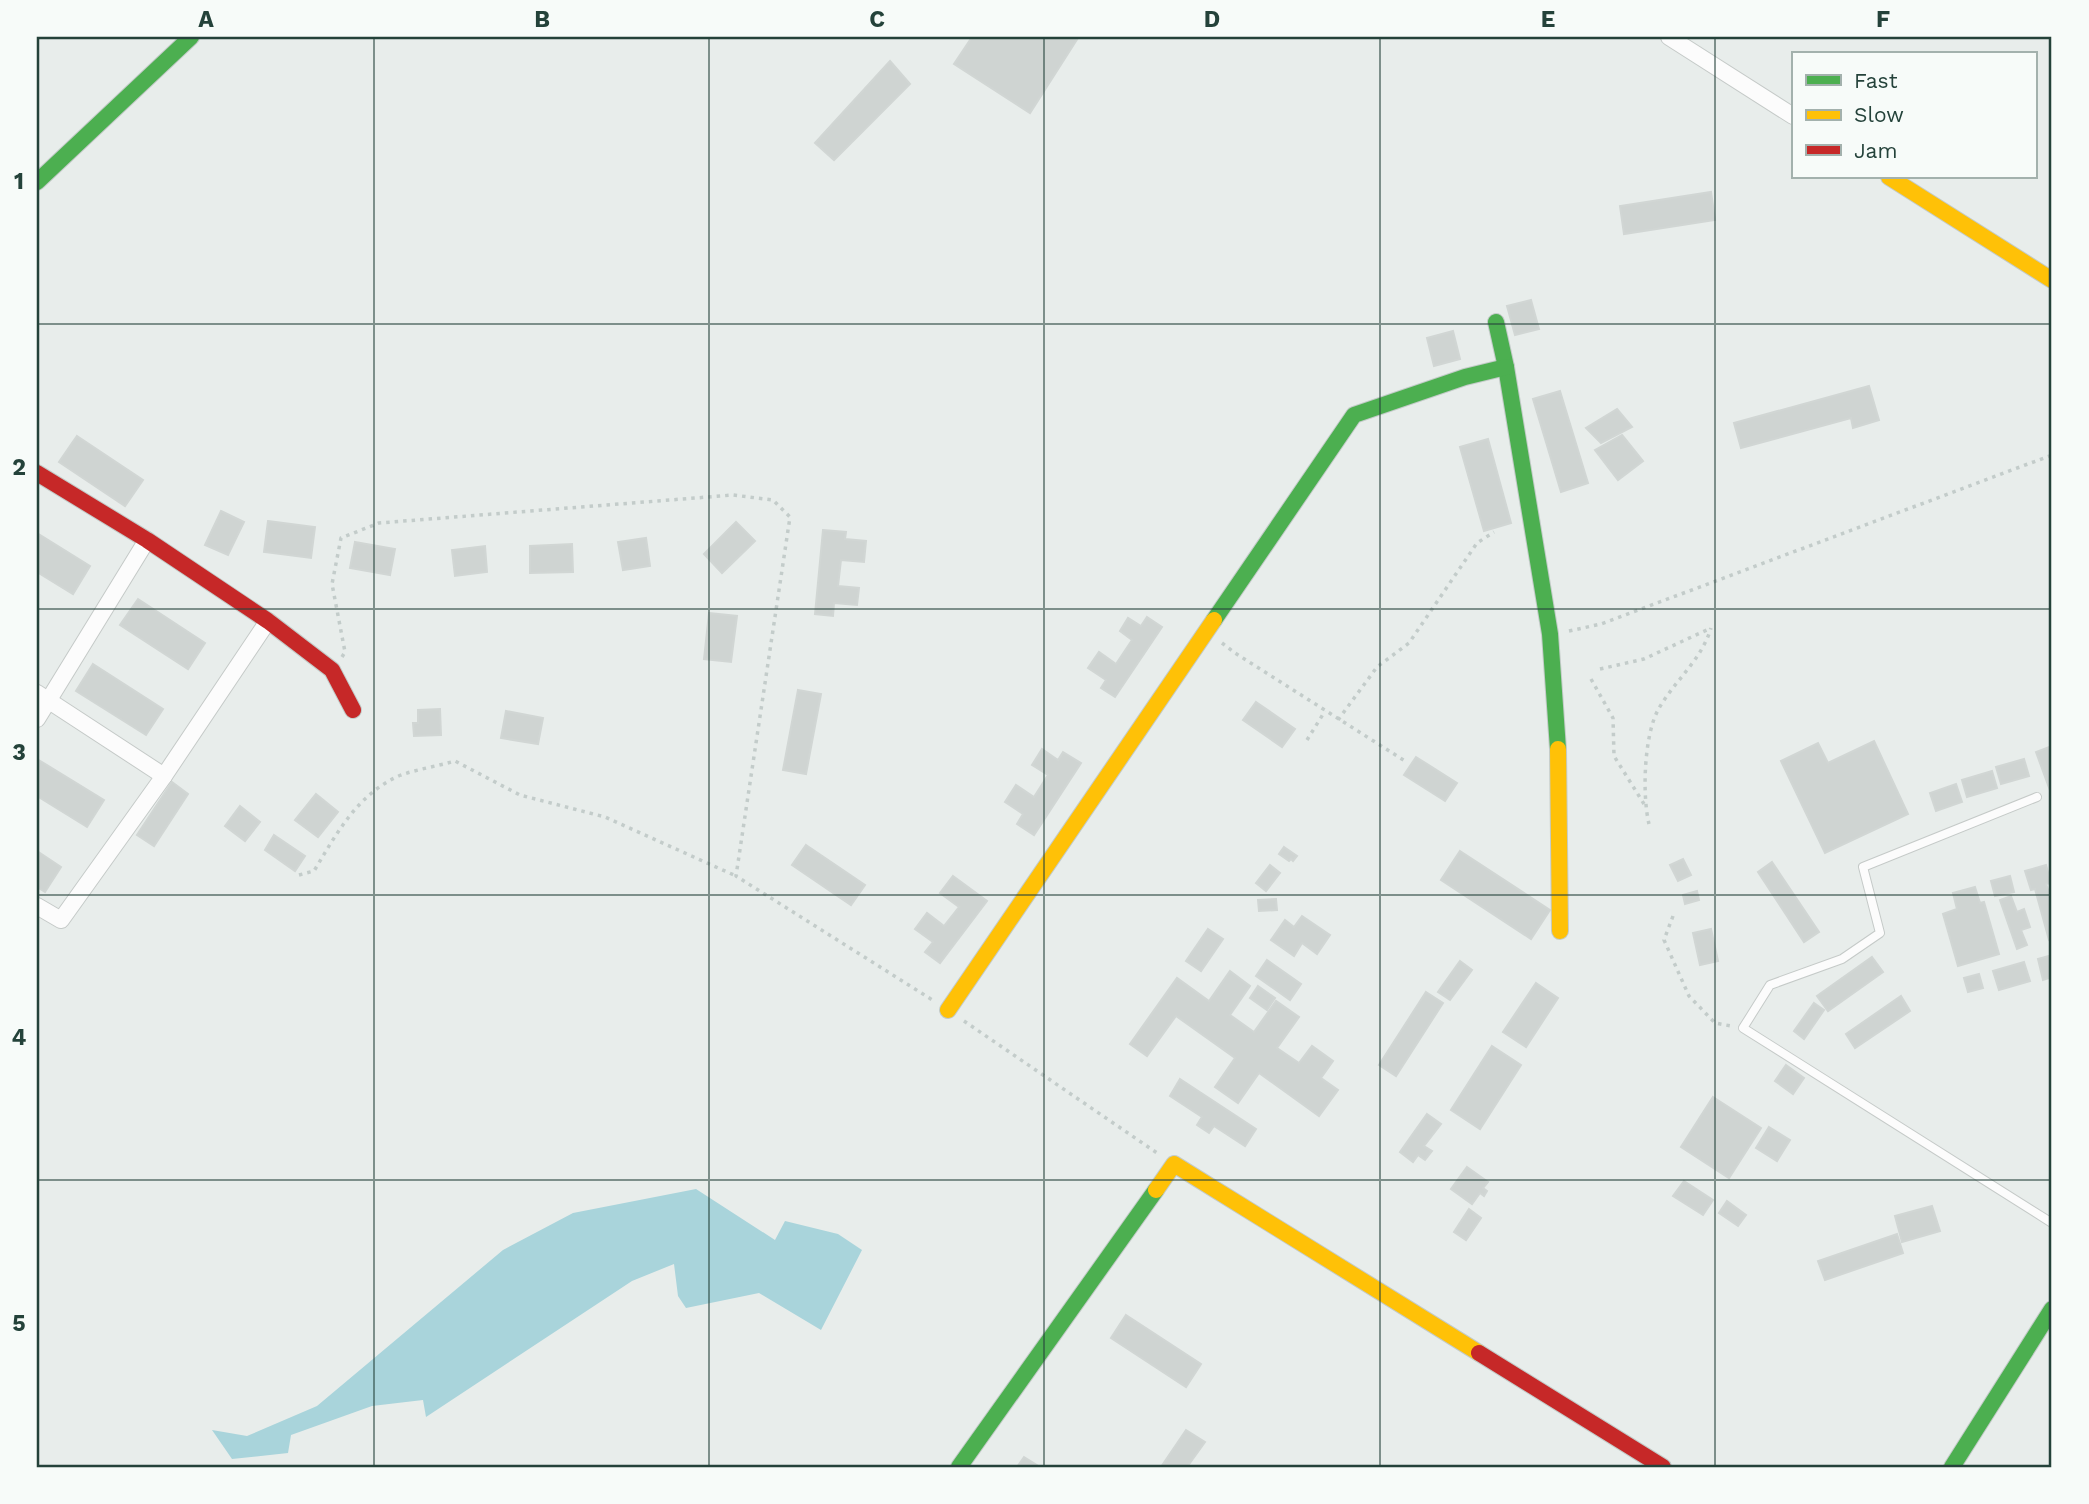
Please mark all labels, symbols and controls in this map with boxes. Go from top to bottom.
text: A [198,6,214,33]
text: B [534,6,550,33]
text: C [869,6,885,33]
text: D [1204,6,1220,33]
text: E [1541,6,1555,33]
text: F [1876,6,1890,33]
legend [1792,52,2036,178]
text: Fast [1854,68,1898,93]
text: Slow [1854,102,1904,127]
text: Jam [1854,138,1897,163]
text: 1 [14,168,24,195]
text: 2 [12,454,26,481]
text: 3 [12,739,26,766]
text: 4 [12,1024,27,1051]
text: 5 [12,1310,26,1337]

